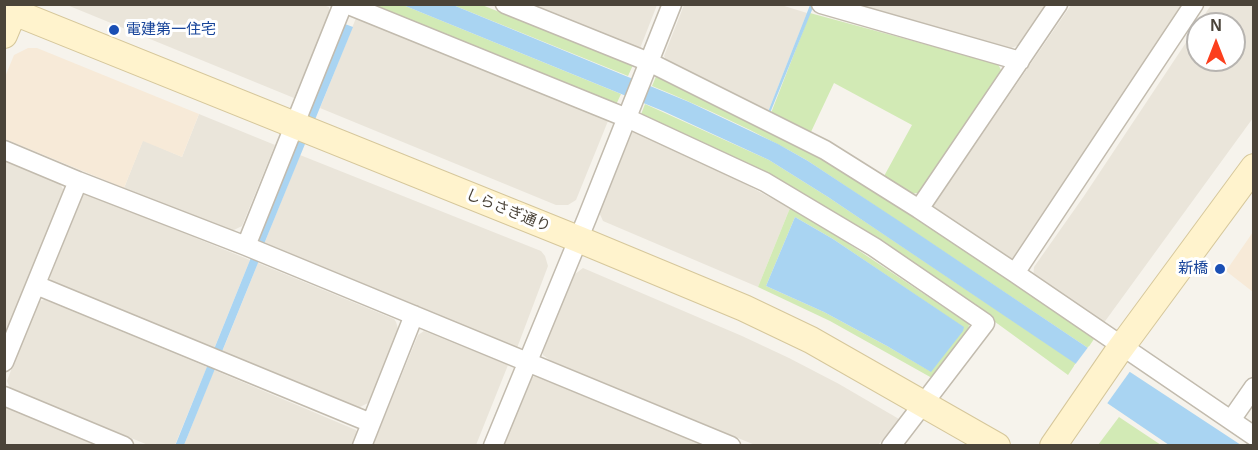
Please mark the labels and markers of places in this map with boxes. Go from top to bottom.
place label: 電建第一住宅 [126,21,216,39]
marker: 電建第一住宅 [107,23,121,37]
place label: 新橋 [1178,260,1208,278]
marker: 新橋 [1213,262,1227,276]

